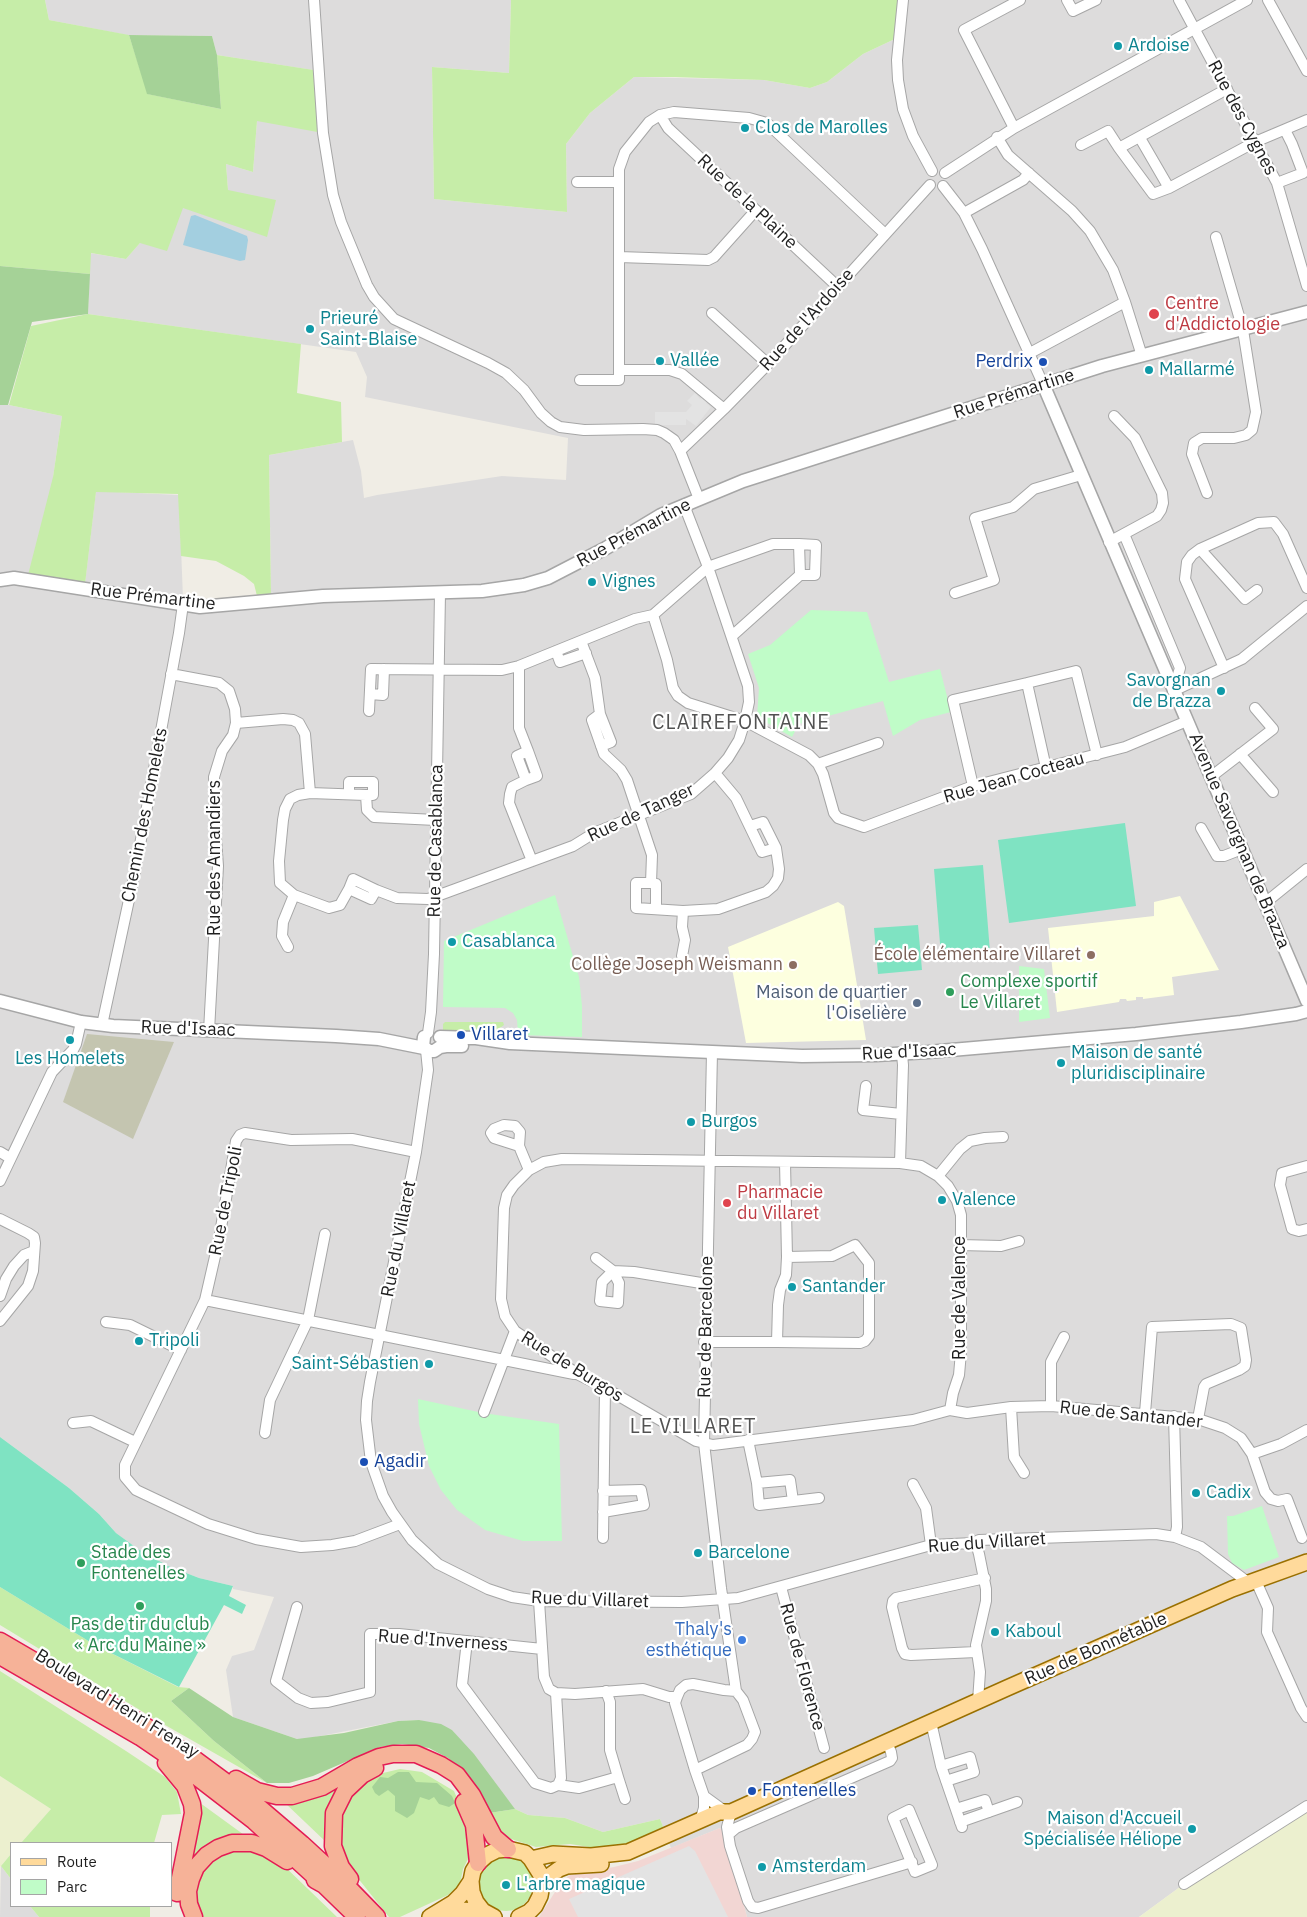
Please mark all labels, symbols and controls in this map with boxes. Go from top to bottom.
place label: Ardoise [1128,35,1190,57]
marker: Ardoise [1112,40,1124,52]
street label: Rue des Cygnes [1203,57,1281,179]
place label: Clos de Marolles [755,117,888,139]
marker: Clos de Marolles [739,122,751,134]
street label: Rue de la Plaine [692,150,802,254]
street label: Rue de l'Ardoise [755,264,859,376]
place label: Centre d'Addictologie [1165,293,1280,336]
marker: Centre d'Addictologie [1147,307,1161,321]
place label: Prieuré Saint-Blaise [320,308,417,350]
marker: Prieuré Saint-Blaise [304,323,316,335]
place label: Vallée [670,350,719,372]
place label: Perdrix [975,351,1033,373]
marker: Vallée [654,355,666,367]
marker: Perdrix [1037,356,1049,368]
place label: Mallarmé [1159,359,1235,381]
street label: Rue Prémartine [951,364,1077,424]
marker: Mallarmé [1143,364,1155,376]
street label: Rue Prémartine [573,494,695,572]
place label: Vignes [602,571,656,593]
marker: Vignes [586,576,598,588]
street label: Rue Prémartine [89,579,217,615]
place label: Savorgnan de Brazza [1127,670,1211,712]
marker: Savorgnan de Brazza [1215,685,1227,697]
district label: CLAIREFONTAINE [650,711,832,735]
street label: Chemin des Homelets [117,726,173,904]
street label: Avenue Savorgnan de Brazza [1184,730,1294,952]
street label: Rue Jean Cocteau [941,748,1087,808]
street label: Rue de Casablanca [424,764,448,918]
street label: Rue de Tanger [584,779,698,847]
street label: Rue des Amandiers [204,780,226,936]
place label: Casablanca [462,931,555,953]
marker: Casablanca [446,936,458,948]
place label: École élémentaire Villaret [874,944,1081,966]
marker: École élémentaire Villaret [1085,949,1097,961]
place label: Collège Joseph Weismann [571,954,783,976]
marker: Collège Joseph Weismann [787,959,799,971]
place label: Complexe sportif Le Villaret [960,971,1098,1014]
place label: Maison de quartier l'Oiselière [756,982,907,1024]
marker: Complexe sportif Le Villaret [944,986,956,998]
marker: Maison de quartier l'Oiselière [911,997,923,1009]
street label: Rue d'Isaac [140,1017,236,1041]
place label: Villaret [471,1024,528,1046]
marker: Villaret [455,1029,467,1041]
marker: Les Homelets [64,1034,76,1046]
street label: Rue d'Isaac [861,1039,957,1065]
place label: Maison de santé pluridisciplinaire [1071,1042,1205,1084]
place label: Les Homelets [15,1048,125,1070]
marker: Maison de santé pluridisciplinaire [1055,1057,1067,1069]
place label: Burgos [701,1111,757,1133]
marker: Burgos [685,1116,697,1128]
street label: Rue de Tripoli [205,1144,247,1258]
street label: Rue du Villaret [377,1179,421,1299]
place label: Pharmacie du Villaret [737,1182,823,1224]
place label: Valence [952,1189,1016,1211]
marker: Valence [936,1194,948,1206]
marker: Pharmacie du Villaret [721,1197,733,1209]
street label: Rue de Valence [949,1236,971,1360]
street label: Rue de Barcelone [694,1256,718,1398]
place label: Santander [802,1276,885,1298]
marker: Santander [786,1281,798,1293]
street label: Rue de Burgos [517,1327,627,1407]
place label: Tripoli [149,1330,200,1352]
marker: Tripoli [133,1335,145,1347]
place label: Saint-Sébastien [291,1353,419,1375]
marker: Saint-Sébastien [423,1358,435,1370]
street label: Rue de Santander [1058,1397,1204,1433]
district label: LE VILLARET [628,1415,758,1439]
place label: Agadir [374,1451,426,1473]
marker: Agadir [358,1456,370,1468]
place label: Cadix [1206,1482,1251,1504]
marker: Cadix [1190,1487,1202,1499]
street label: Rue du Villaret [927,1528,1047,1558]
place label: Stade des Fontenelles [91,1542,185,1585]
place label: Barcelone [708,1542,790,1564]
marker: Barcelone [692,1547,704,1559]
marker: Stade des Fontenelles [75,1557,87,1569]
street label: Rue du Villaret [531,1587,649,1613]
marker: Pas de tir du club « Arc du Maine » [134,1600,146,1612]
street label: Rue de Florence [775,1601,829,1733]
street label: Rue de Bonnétable [1021,1608,1171,1690]
place label: Pas de tir du club « Arc du Maine » [70,1614,210,1656]
place label: Thaly's esthétique [646,1619,732,1662]
place label: Kaboul [1005,1621,1061,1643]
street label: Rue d'Inverness [377,1626,509,1656]
marker: Kaboul [989,1626,1001,1638]
marker: Thaly's esthétique [736,1634,748,1646]
street label: Boulevard Henri Frenay [31,1645,203,1763]
place label: Fontenelles [762,1780,856,1802]
marker: Fontenelles [746,1785,758,1797]
place label: Maison d'Accueil Spécialisée Héliope [1023,1808,1182,1850]
marker: Maison d'Accueil Spécialisée Héliope [1186,1823,1198,1835]
legend [10,1842,172,1907]
text: Route [57,1852,97,1871]
place label: Amsterdam [772,1856,866,1878]
marker: Amsterdam [756,1861,768,1873]
place label: L'arbre magique [516,1874,645,1896]
text: Parc [57,1877,87,1896]
marker: L'arbre magique [500,1879,512,1891]

